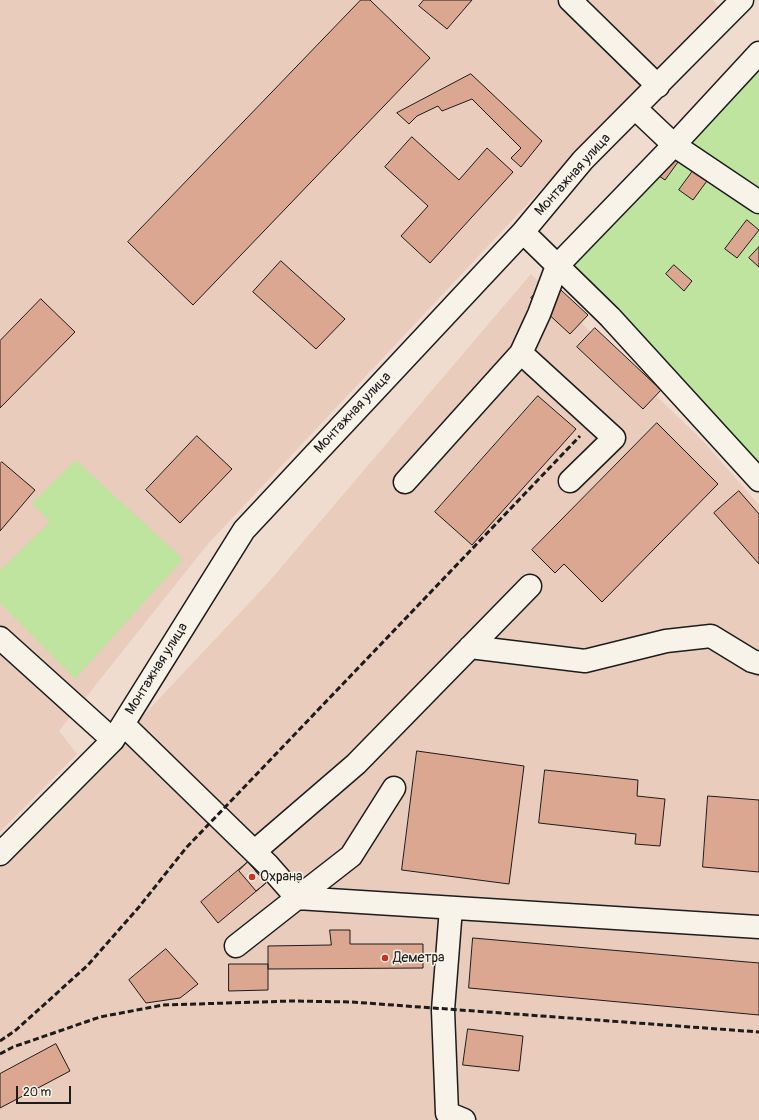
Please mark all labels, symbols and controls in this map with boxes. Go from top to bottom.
street label: Монтажная улица [532,130,614,220]
street label: Монтажная улица [311,369,395,457]
street label: Монтажная улица [122,620,192,718]
place label: Охрана [260,869,303,885]
marker: Охрана [247,872,257,882]
place label: Деметра [393,950,445,966]
marker: Деметра [380,953,390,963]
scale bar [18,1078,73,1104]
text: 20 m [23,1085,51,1100]

